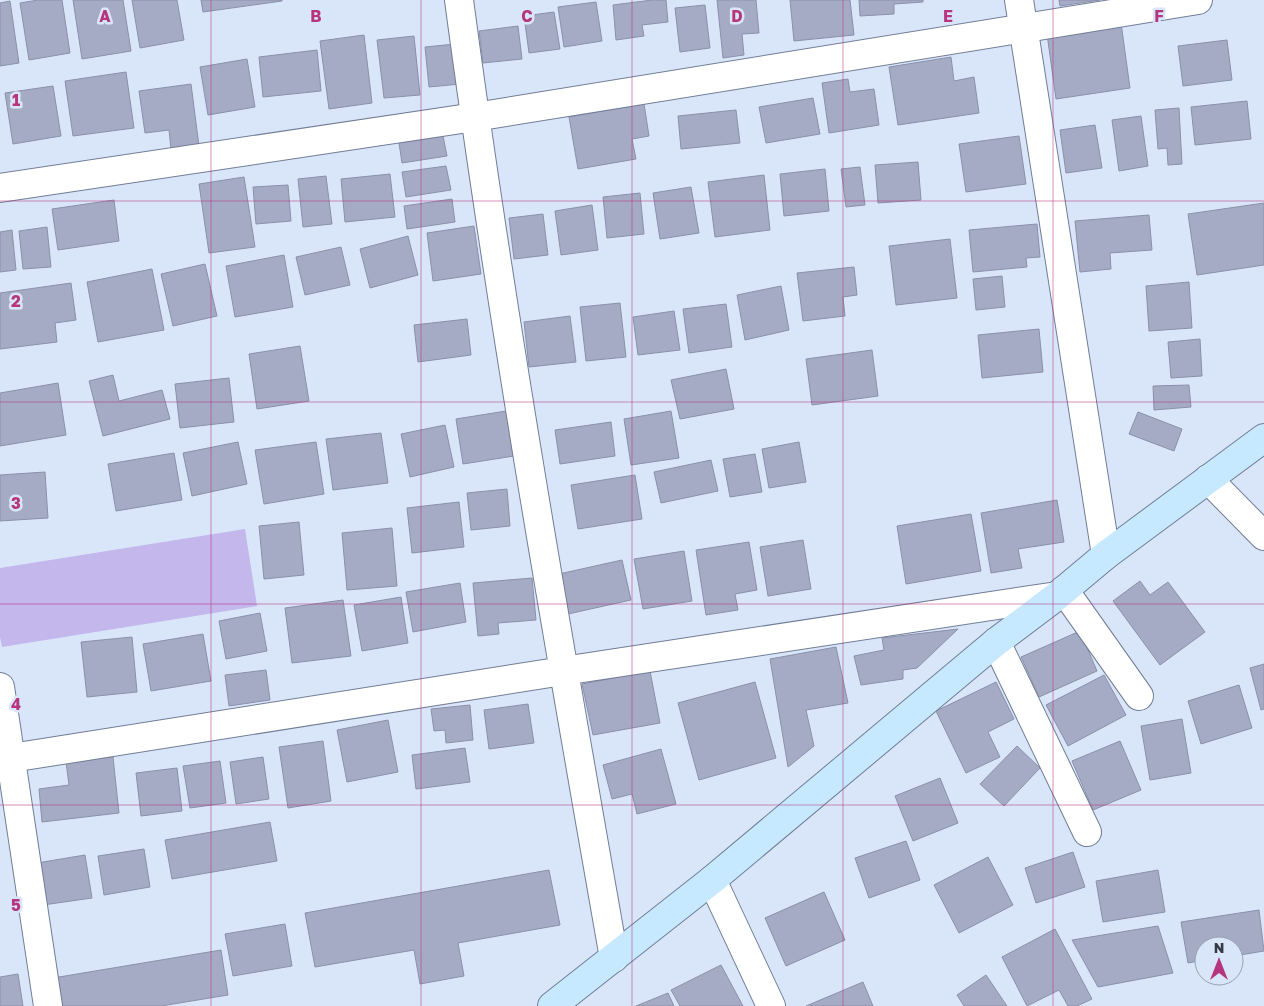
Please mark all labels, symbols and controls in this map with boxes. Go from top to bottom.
text: A [99,6,111,26]
text: B [310,6,322,26]
text: C [521,6,533,26]
text: D [731,6,743,26]
text: E [943,6,953,26]
text: F [1154,6,1164,26]
text: 1 [12,90,20,110]
text: 2 [11,291,21,311]
text: 3 [11,493,21,513]
text: 4 [11,694,21,714]
text: 5 [11,895,21,915]
north arrow [1194,936,1244,986]
text: N [1214,939,1224,956]

